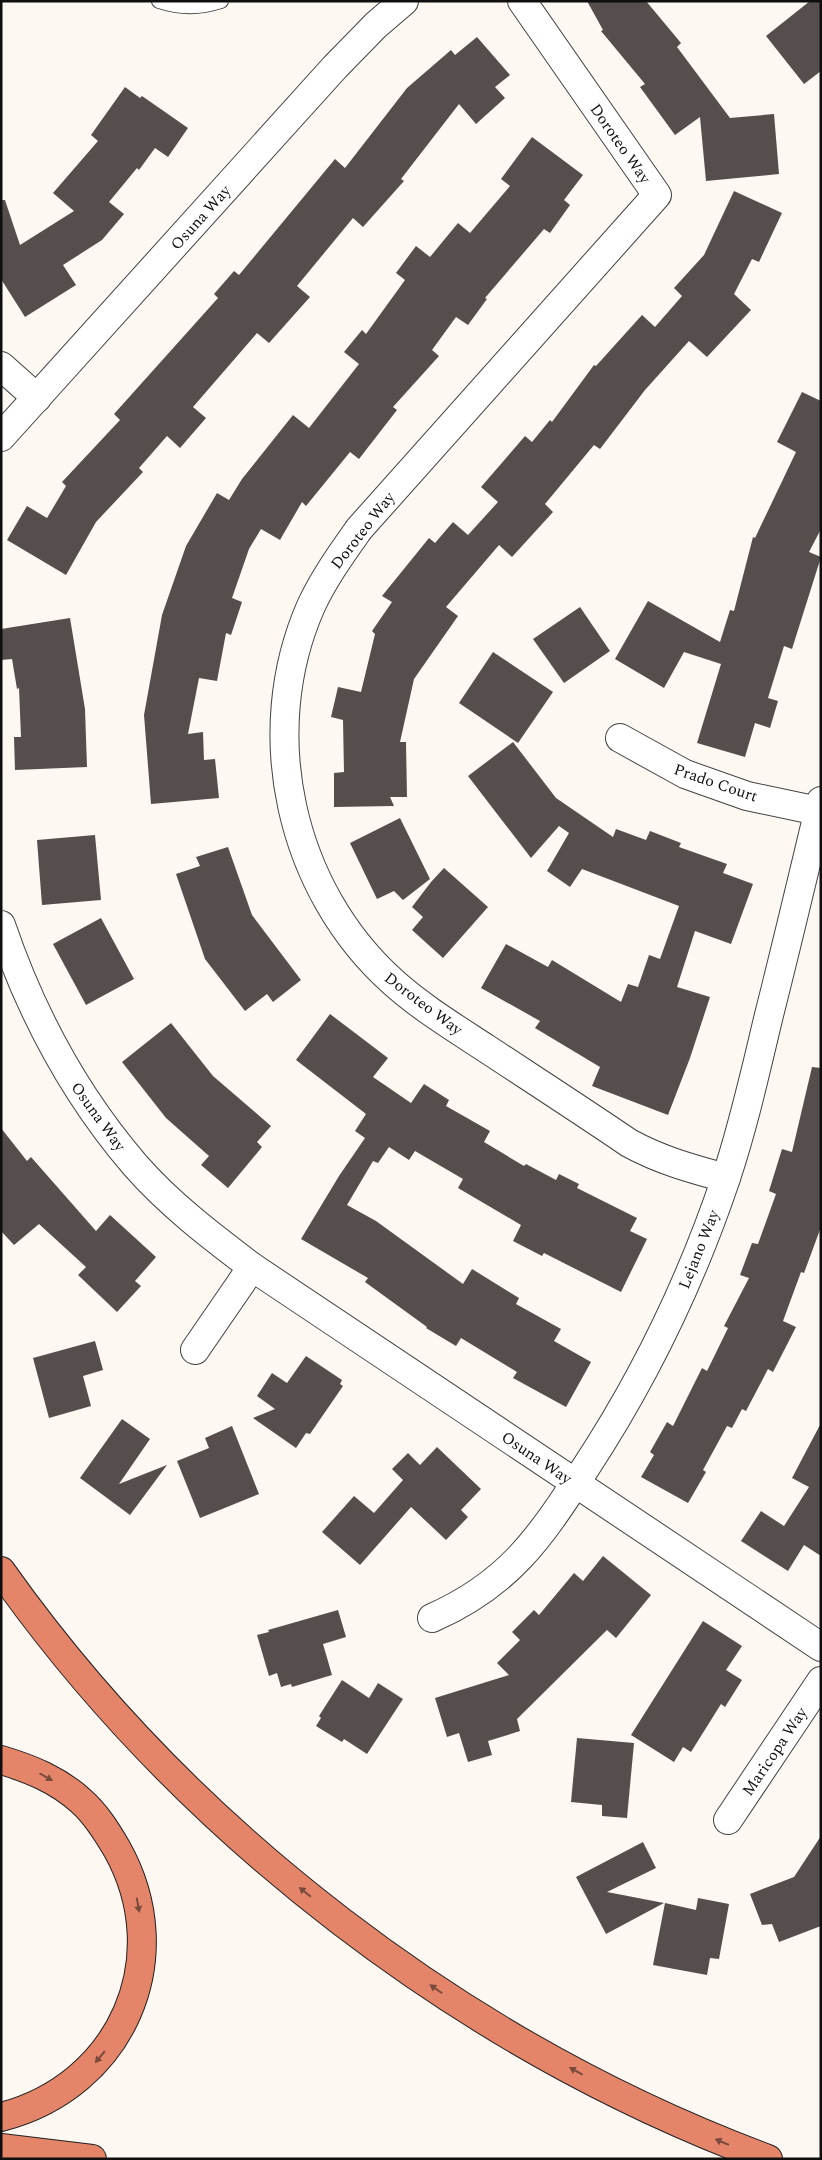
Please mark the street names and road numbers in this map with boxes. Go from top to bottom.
street label: Doroteo Way [584,99,657,190]
street label: Osuna Way [165,179,238,256]
street label: Doroteo Way [325,486,402,575]
street label: Prado Court [671,757,761,809]
street label: Doroteo Way [379,966,469,1042]
street label: Osuna Way [65,1077,132,1157]
street label: Lejano Way [672,1205,726,1293]
street label: Osuna Way [496,1425,578,1491]
street label: Maricopa Way [736,1701,814,1801]

